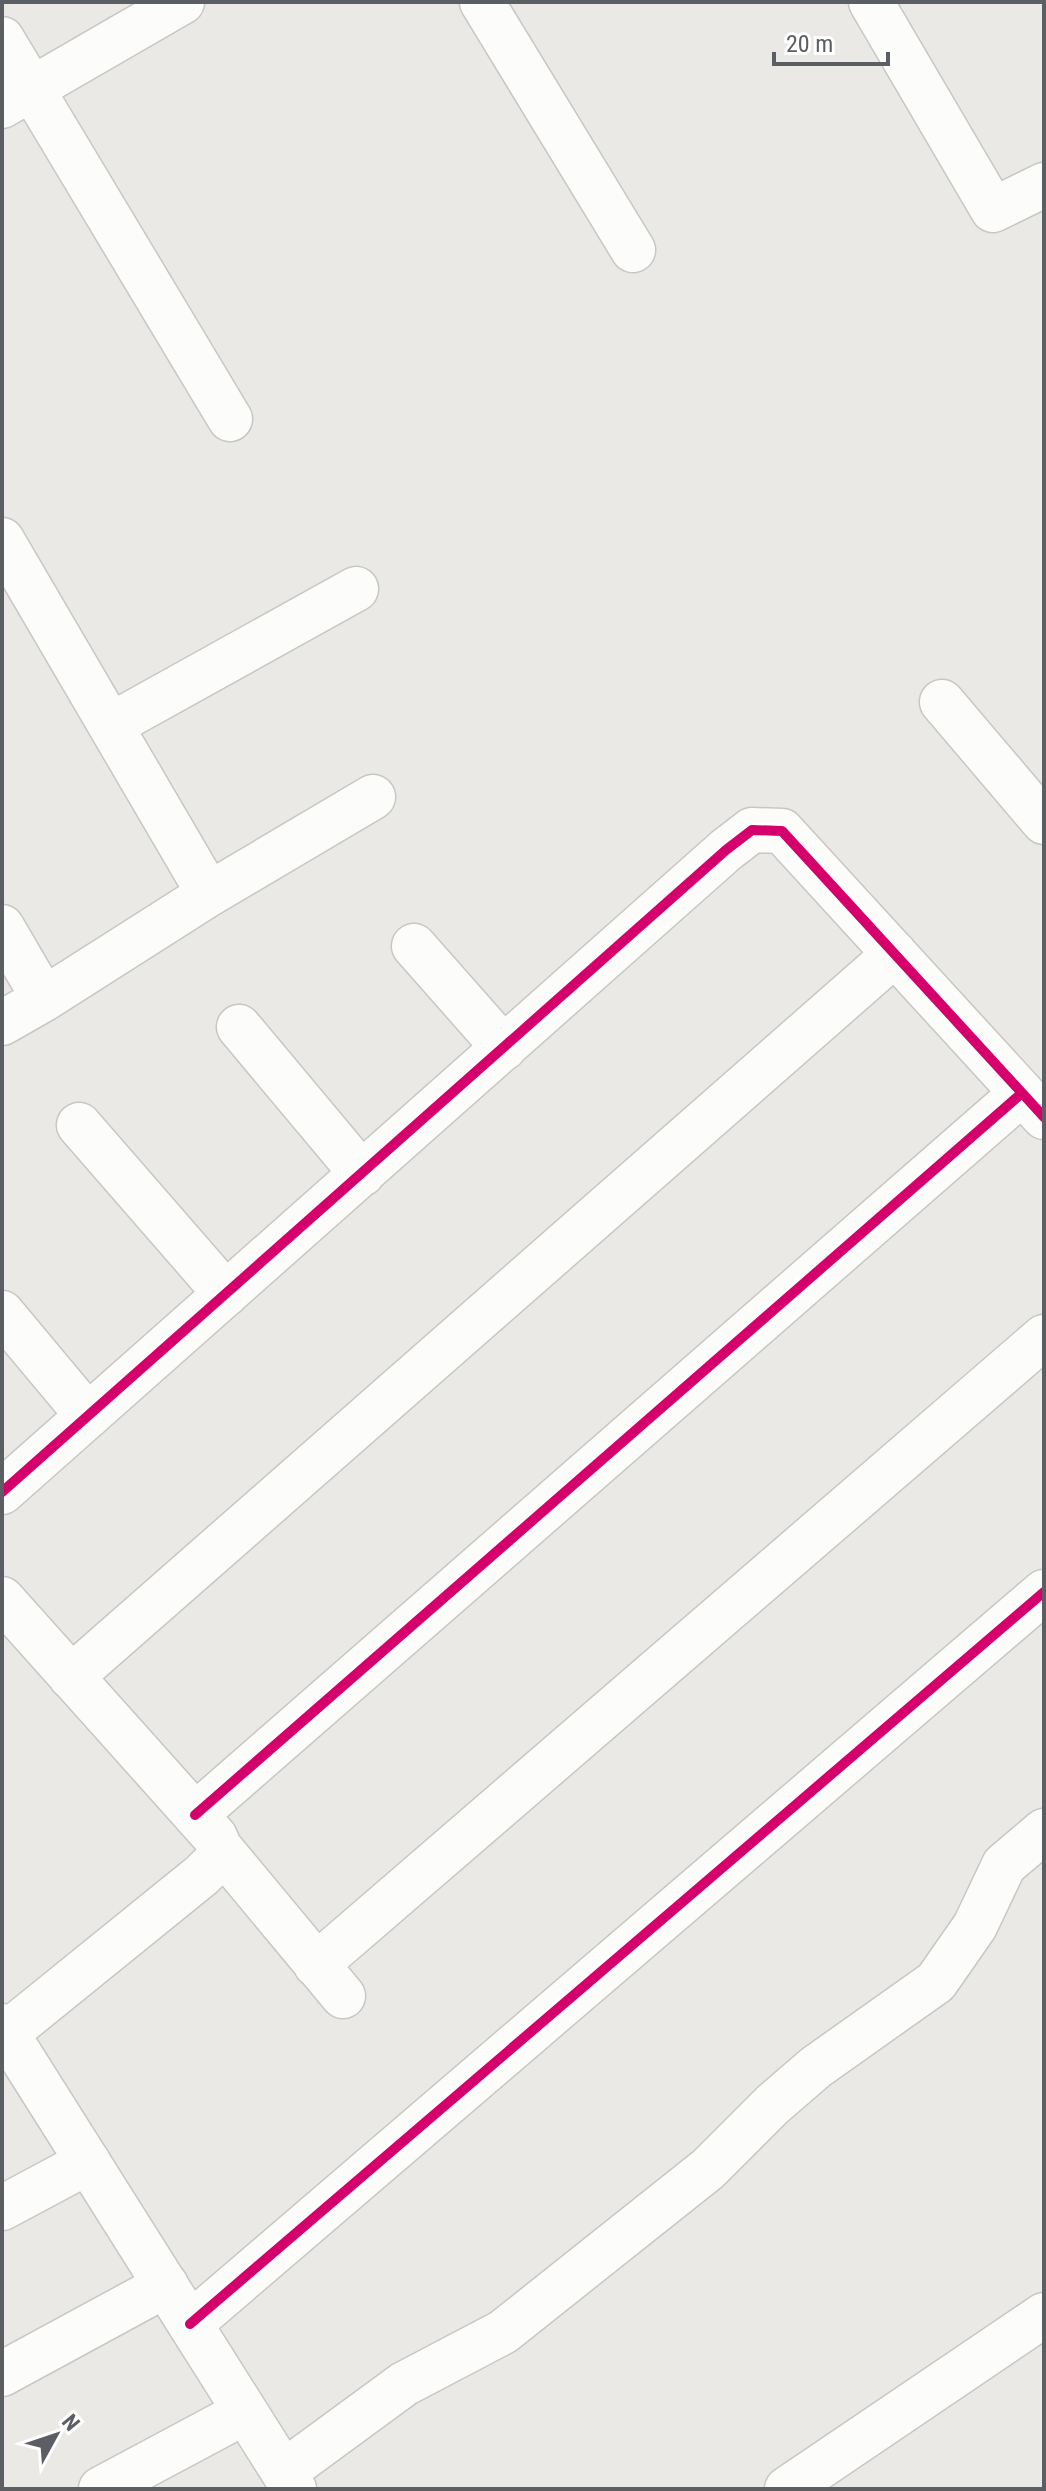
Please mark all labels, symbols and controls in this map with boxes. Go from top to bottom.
scale bar [774,16,888,66]
text: 20 m [786,30,833,58]
north arrow [16,2395,96,2475]
text: N [57,2409,85,2436]

